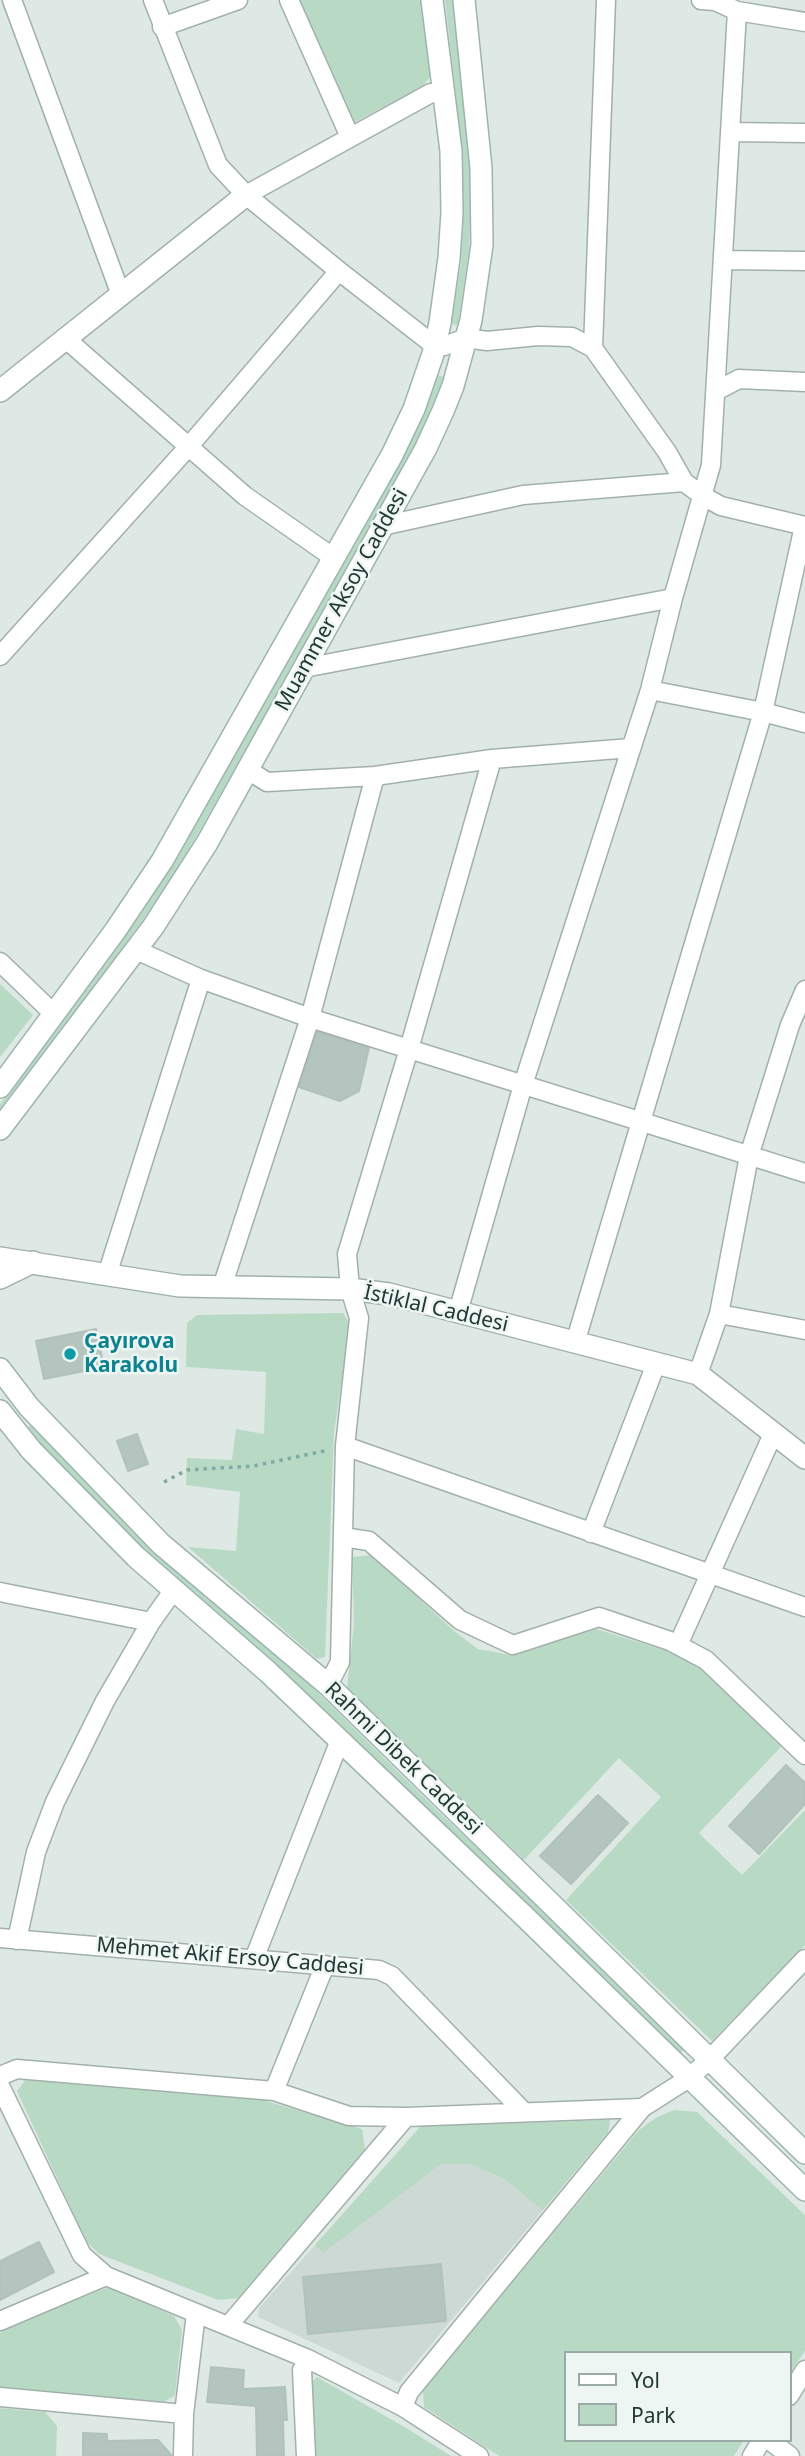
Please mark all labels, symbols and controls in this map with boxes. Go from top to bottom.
street label: Muammer Aksoy Caddesi [270,484,414,716]
street label: İstiklal Caddesi [361,1280,511,1338]
place label: Çayırova Karakolu [84,1329,178,1379]
marker: Çayırova Karakolu [62,1346,78,1362]
street label: Rahmi Dibek Caddesi [319,1677,487,1841]
street label: Mehmet Akif Ersoy Caddesi [95,1933,365,1981]
legend [564,2351,791,2442]
text: Yol [631,2366,660,2394]
text: Park [631,2401,675,2429]

